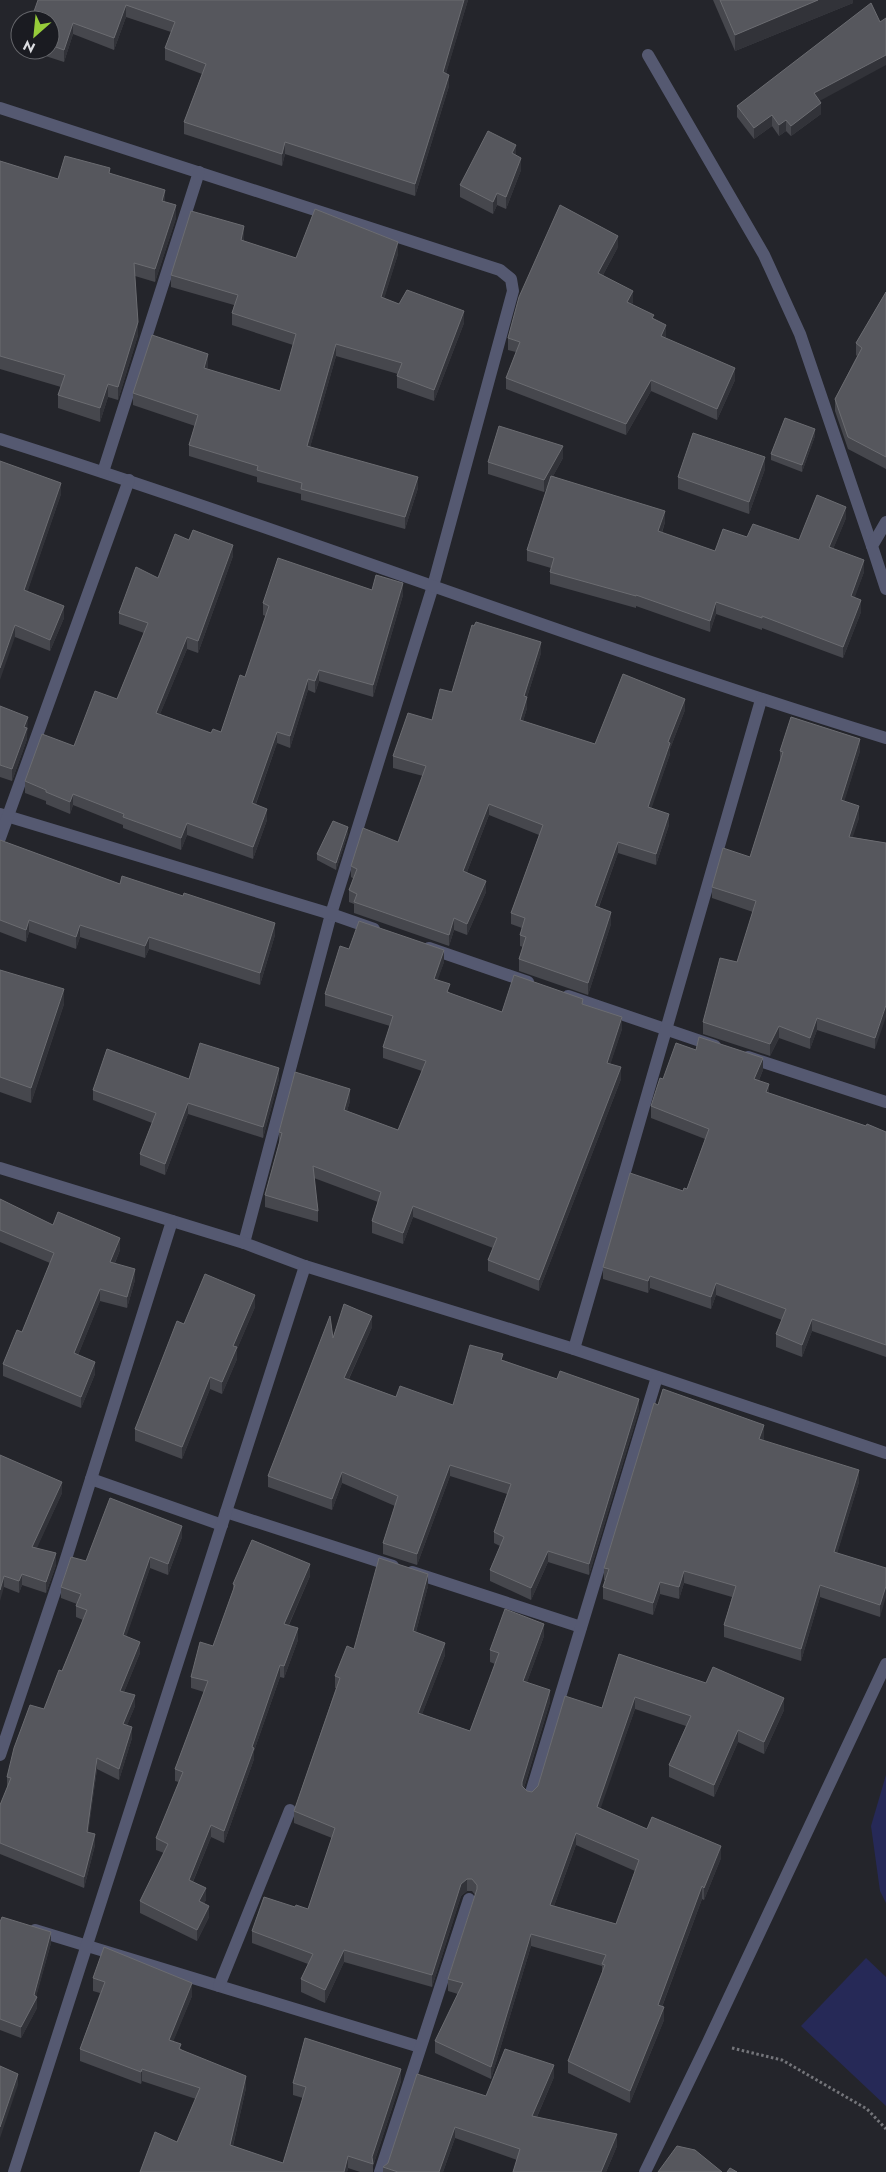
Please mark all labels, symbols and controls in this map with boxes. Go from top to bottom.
north arrow [10,10,60,60]
text: N [20,35,39,58]

